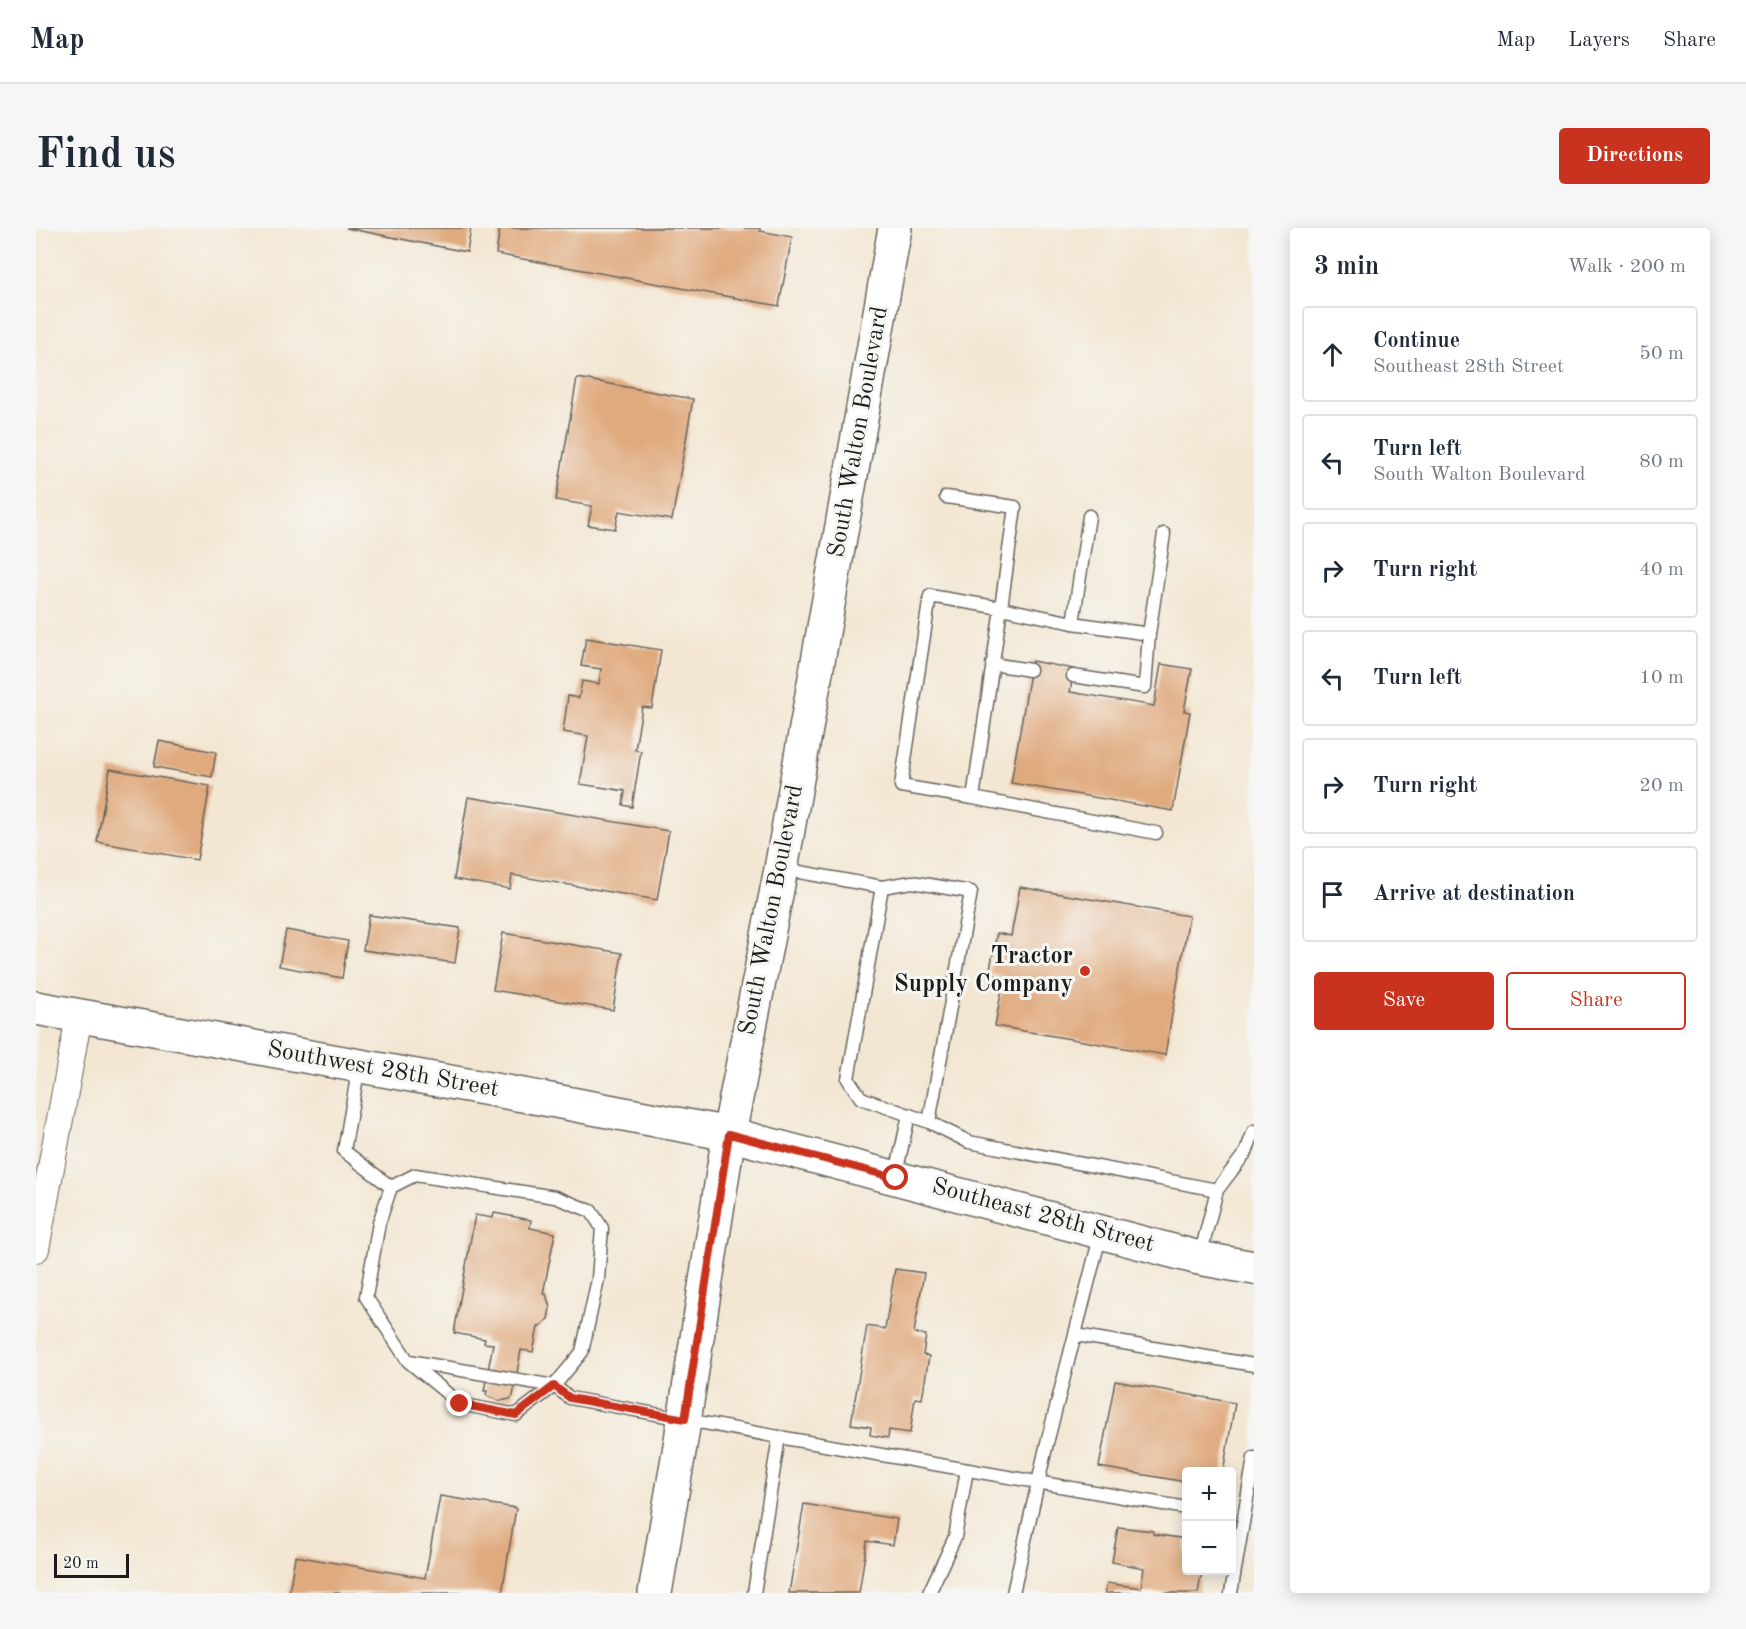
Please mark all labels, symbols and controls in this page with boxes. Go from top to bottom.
text: Map [30,27,84,55]
text: Map [1496,30,1535,51]
text: Layers [1568,30,1630,51]
text: Share [1663,30,1716,51]
button: Directions [1559,128,1710,184]
text: Find us [36,135,175,177]
text: 3 min [1314,254,1379,280]
text: Walk · 200 m [1567,257,1686,277]
street label: South Walton Boulevard [825,304,893,560]
text: Continue [1373,330,1460,352]
icon: ahead [1316,338,1349,371]
text: 50 m [1639,344,1684,364]
text: Southeast 28th Street [1373,357,1564,377]
text: Turn left [1373,438,1462,460]
icon: left [1316,446,1349,479]
text: 80 m [1639,452,1684,472]
text: South Walton Boulevard [1373,465,1585,485]
icon: right [1316,554,1349,587]
text: Turn right [1373,559,1477,581]
text: 40 m [1639,560,1684,580]
icon: left [1316,662,1349,695]
text: Turn left [1373,667,1462,689]
text: 10 m [1639,668,1684,688]
icon: right [1316,770,1349,803]
text: Turn right [1373,775,1477,797]
text: 20 m [1639,776,1684,796]
street label: South Walton Boulevard [736,783,808,1037]
icon: arrive [1316,878,1349,911]
text: Arrive at destination [1373,883,1575,905]
place label: Tractor Supply Company [894,945,1073,997]
marker: Tractor Supply Company [1078,964,1092,978]
button: Save [1314,972,1494,1030]
button: Share [1506,972,1686,1030]
street label: Southwest 28th Street [265,1038,501,1102]
route start [882,1164,908,1190]
street label: Southeast 28th Street [929,1175,1157,1257]
route end [446,1390,472,1416]
map controls [1182,1467,1236,1575]
button: + [1182,1467,1236,1521]
button: − [1182,1521,1236,1575]
scale bar [54,1551,129,1578]
text: 20 m [63,1556,99,1572]

